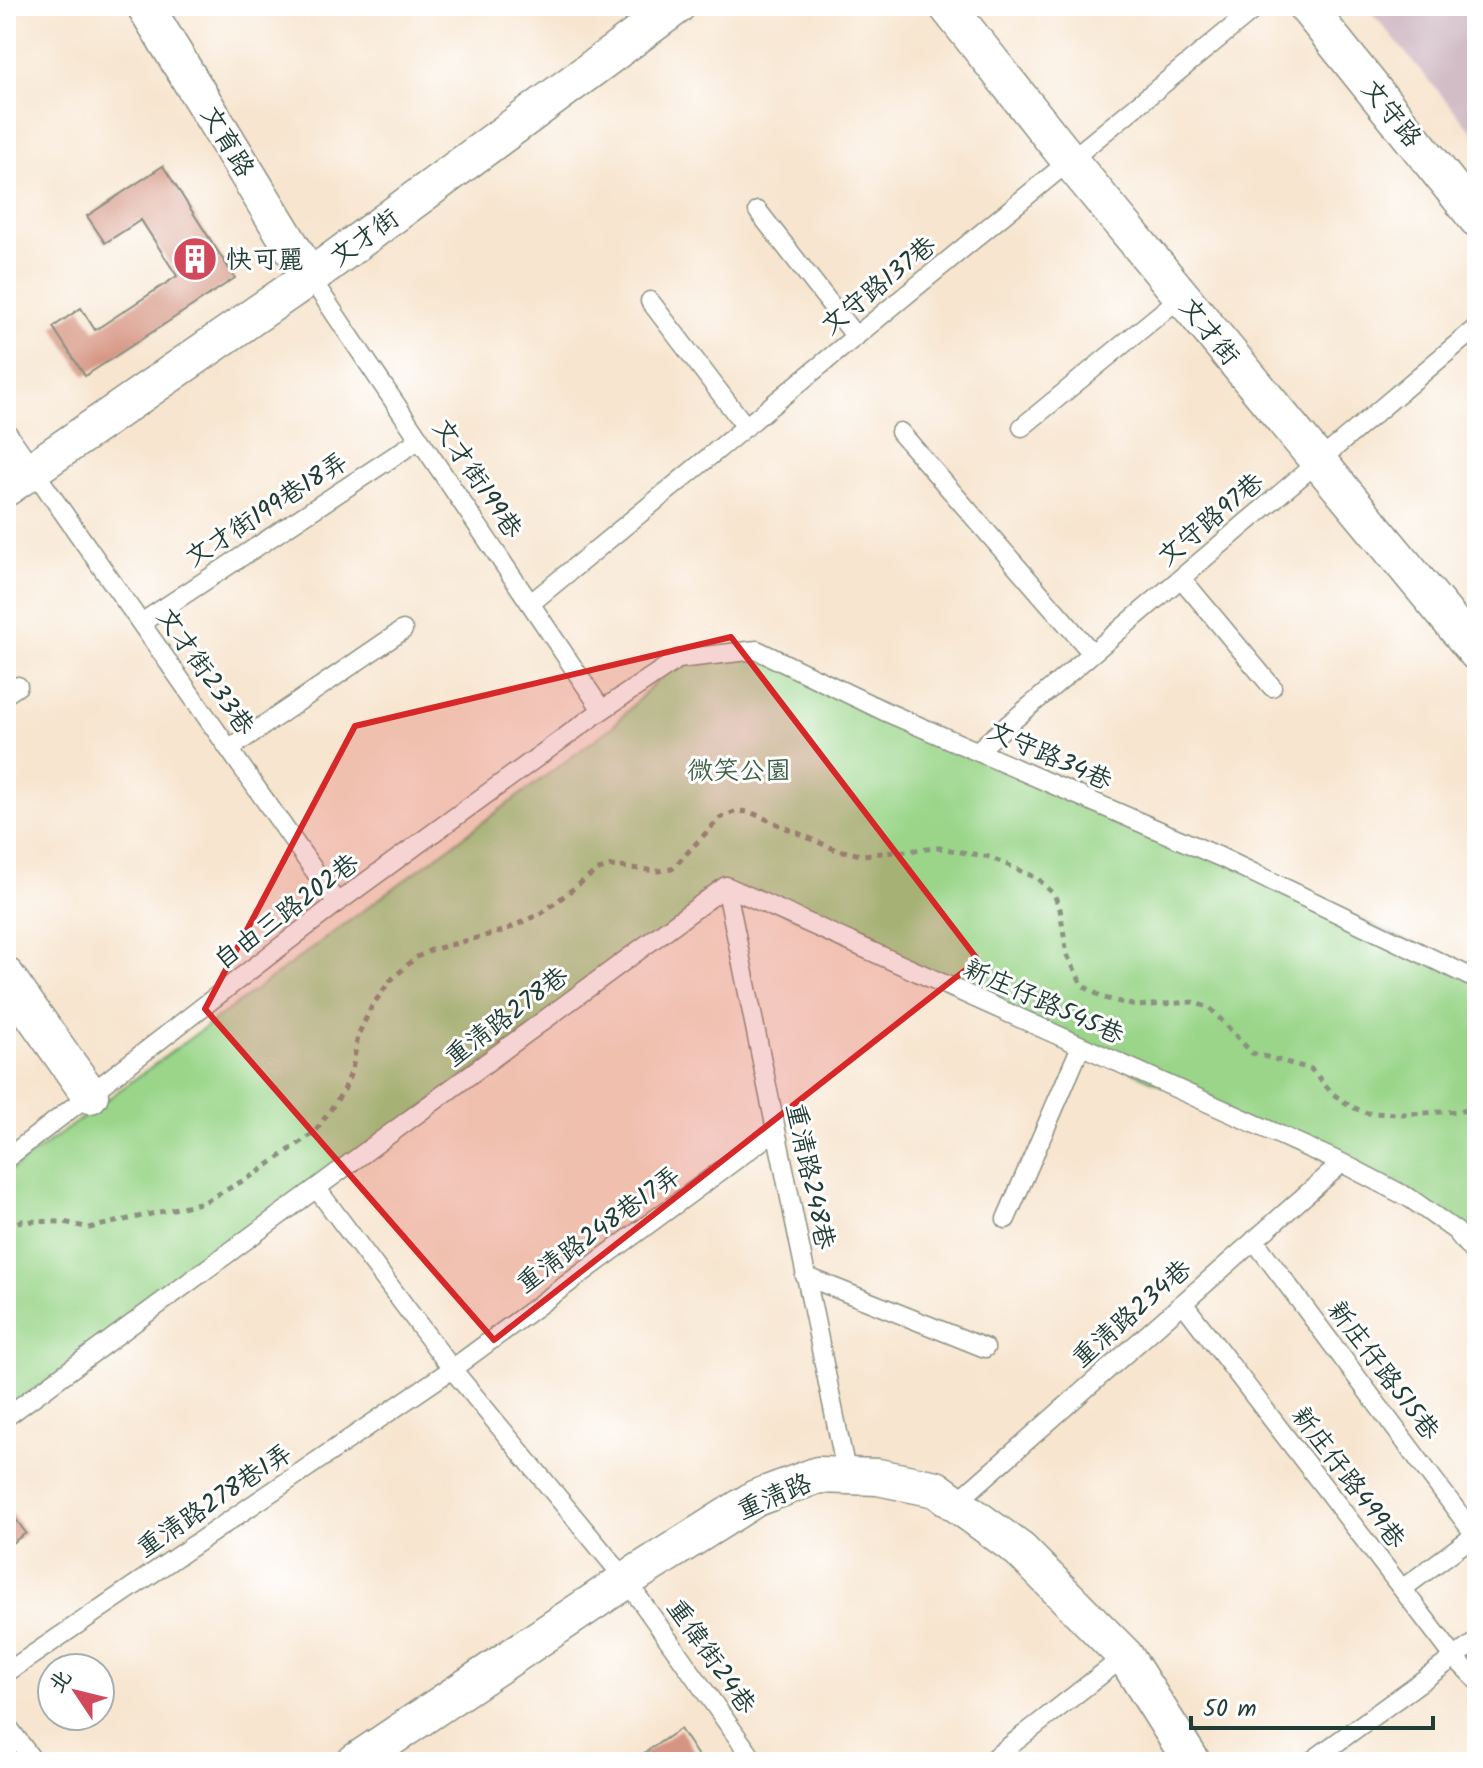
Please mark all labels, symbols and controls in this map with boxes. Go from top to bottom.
street label: 文守路 [1350,71,1431,158]
street label: 文育路 [188,98,264,186]
street label: 文才街 [321,199,409,279]
street label: 文守路137巷 [812,226,946,347]
building icon: 快可麗 [171,235,219,283]
place label: 快可麗 [226,240,304,282]
street label: 文才街 [1168,289,1249,376]
street label: 文才街199巷 [420,410,532,548]
street label: 文才街199巷18弄 [177,442,357,579]
street label: 文守路97巷 [1148,463,1274,578]
street label: 文才街233巷 [144,599,264,745]
street label: 文守路34巷 [980,711,1119,803]
park label: 微笑公園 [687,751,791,793]
street label: 自由三路202巷 [205,844,369,981]
street label: 新庄仔路545巷 [956,949,1130,1057]
street label: 重清路278巷 [436,957,578,1079]
street label: 重清路248巷 [773,1099,845,1254]
street label: 重清路248巷17弄 [508,1156,690,1305]
street label: 重清路234巷 [1063,1250,1202,1379]
street label: 新庄仔路515巷 [1316,1292,1449,1450]
street label: 新庄仔路499巷 [1280,1398,1415,1559]
street label: 重清路278巷1弄 [128,1434,302,1570]
street label: 重清路 [731,1463,819,1532]
street label: 重偉街24巷 [655,1590,766,1724]
north arrow [36,1652,116,1732]
text: 北 [41,1663,82,1701]
scale bar [1191,1680,1433,1730]
text: 50 m [1203,1690,1257,1729]

